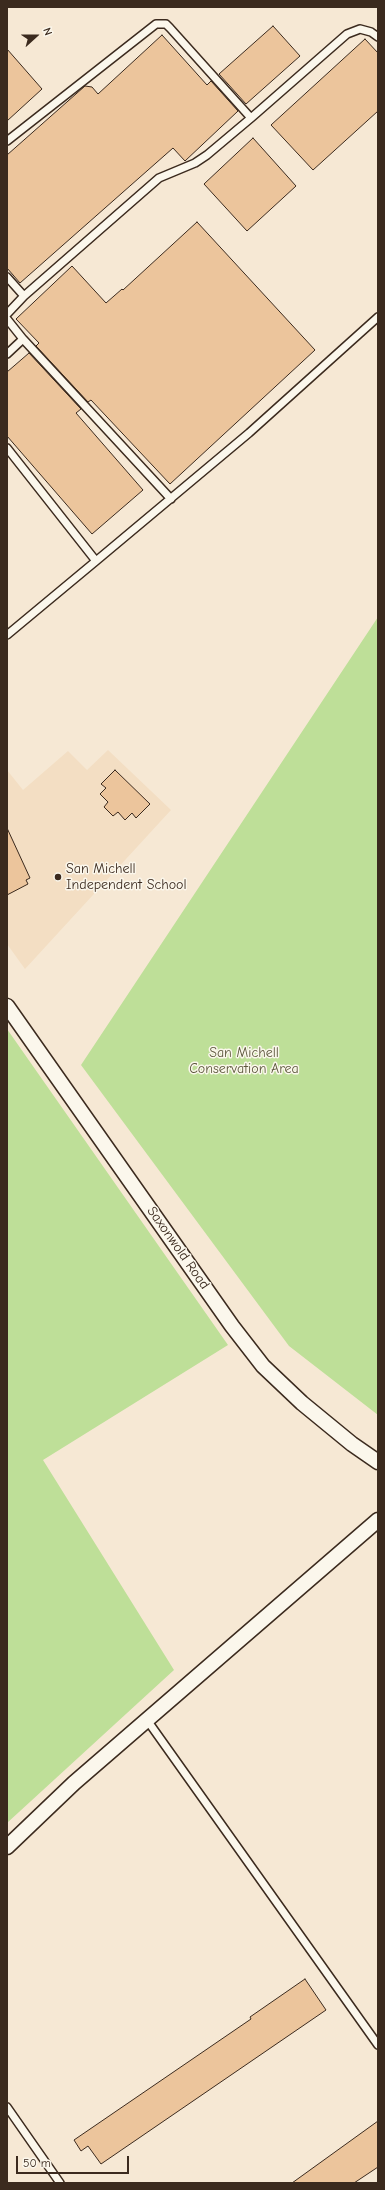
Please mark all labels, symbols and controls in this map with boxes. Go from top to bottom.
north arrow [16,16,56,56]
text: N [40,26,55,37]
place label: San Michell Independent School [66,861,187,894]
marker: San Michell Independent School [53,872,63,882]
park label: San Michell Conservation Area [189,1045,299,1078]
street label: Saxonwold Road [143,1203,213,1293]
scale bar [18,2148,131,2174]
text: 50 m [23,2156,51,2170]

